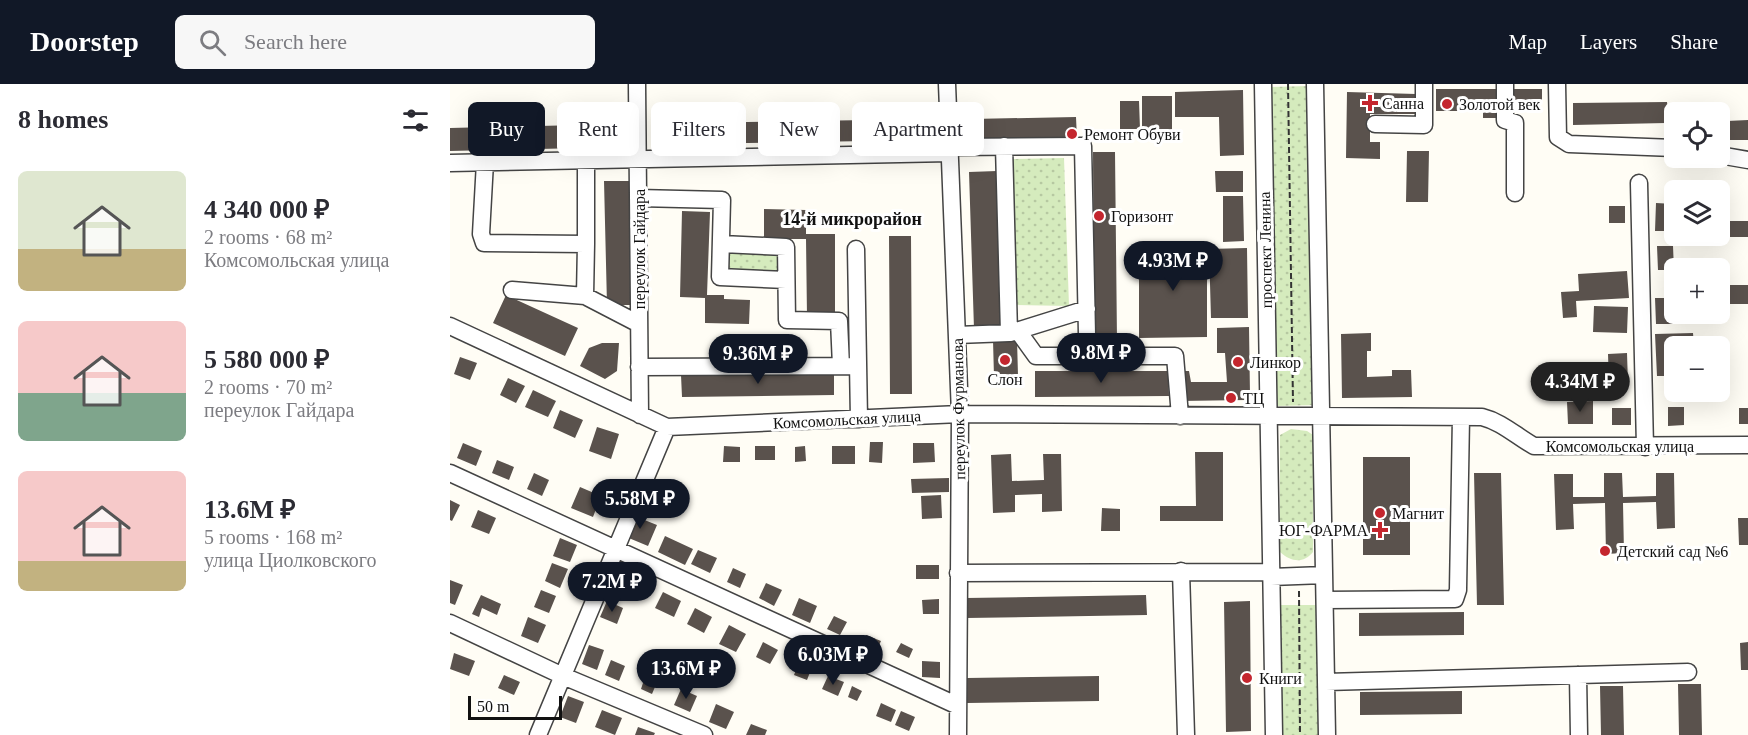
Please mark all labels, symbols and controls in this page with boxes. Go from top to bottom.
search box [175,15,595,69]
text: Doorstep [30,26,139,57]
icon: search [196,26,229,59]
text: Search here [244,29,347,54]
text: Map [1509,30,1547,54]
text: Layers [1580,30,1637,54]
text: Share [1670,30,1718,54]
place label: Санна [1382,95,1424,112]
marker: Санна [1363,96,1377,110]
place label: Золотой век [1459,96,1540,113]
marker: Золотой век [1440,97,1454,111]
chip: Buy [468,102,545,156]
chip: Rent [557,102,639,156]
chip: Filters [651,102,746,156]
chip: New [758,102,840,156]
chip: Apartment [852,102,984,156]
map controls [1664,102,1730,402]
button: locate [1664,102,1730,168]
icon: filters [399,104,432,137]
text: 8 homes [18,105,108,134]
place label: Ремонт Обуви [1084,126,1181,144]
marker: Ремонт Обуви [1065,127,1079,141]
button: layers [1664,180,1730,246]
street label: переулок Гайдара [631,189,649,309]
street label: проспект Ленина [1256,191,1276,309]
icon: home [66,195,138,267]
text: 4 340 000 ₽ [204,195,330,224]
place label: Горизонт [1111,208,1173,226]
district label: 14-й микрорайон [782,209,922,229]
marker: Горизонт [1092,209,1106,223]
text: 2 rooms · 68 m² [204,226,332,248]
pin: 4.93M ₽ [1118,241,1228,292]
text: Комсомольская улица [204,249,389,271]
text: 4.93M ₽ [1138,249,1208,271]
button: + [1664,258,1730,324]
pin: 9.8M ₽ [1052,333,1150,384]
pin: 9.36M ₽ [703,334,813,385]
button: − [1664,336,1730,402]
street label: переулок Фурманова [949,338,969,480]
text: 9.8M ₽ [1071,341,1131,363]
text: 9.36M ₽ [723,342,793,364]
icon: home [66,345,138,417]
text: 5 580 000 ₽ [204,345,330,374]
marker: Слон [998,353,1012,367]
place label: Линкор [1250,354,1301,372]
marker: Линкор [1231,355,1245,369]
pin: 4.34M ₽ [1525,362,1635,413]
text: 4.34M ₽ [1545,370,1615,392]
place label: Слон [987,371,1023,388]
text: 2 rooms · 70 m² [204,376,332,398]
place label: ТЦ [1243,390,1265,408]
marker: ТЦ [1224,391,1238,405]
text: переулок Гайдара [204,399,354,421]
street label: Комсомольская улица [773,407,922,433]
street label: Комсомольская улица [1546,438,1694,456]
pin: 5.58M ₽ [585,479,695,530]
text: 5.58M ₽ [605,487,675,509]
icon: home [66,495,138,567]
text: 13.6M ₽ [204,495,296,524]
place label: Магнит [1392,505,1444,522]
marker: Магнит [1373,506,1387,520]
place label: ЮГ-ФАРМА [1279,522,1368,539]
marker: ЮГ-ФАРМА [1373,523,1387,537]
text: 5 rooms · 168 m² [204,526,342,548]
place label: Детский сад №6 [1617,543,1728,561]
marker: Детский сад №6 [1598,544,1612,558]
text: улица Циолковского [204,549,377,571]
pin: 7.2M ₽ [563,562,661,613]
text: 7.2M ₽ [582,570,642,592]
pin: 6.03M ₽ [778,635,888,686]
text: 6.03M ₽ [798,643,868,665]
pin: 13.6M ₽ [631,649,741,700]
text: 13.6M ₽ [651,657,721,679]
place label: Книги [1259,670,1302,687]
marker: Книги [1240,671,1254,685]
scale bar [468,693,562,720]
text: 50 m [477,698,509,715]

